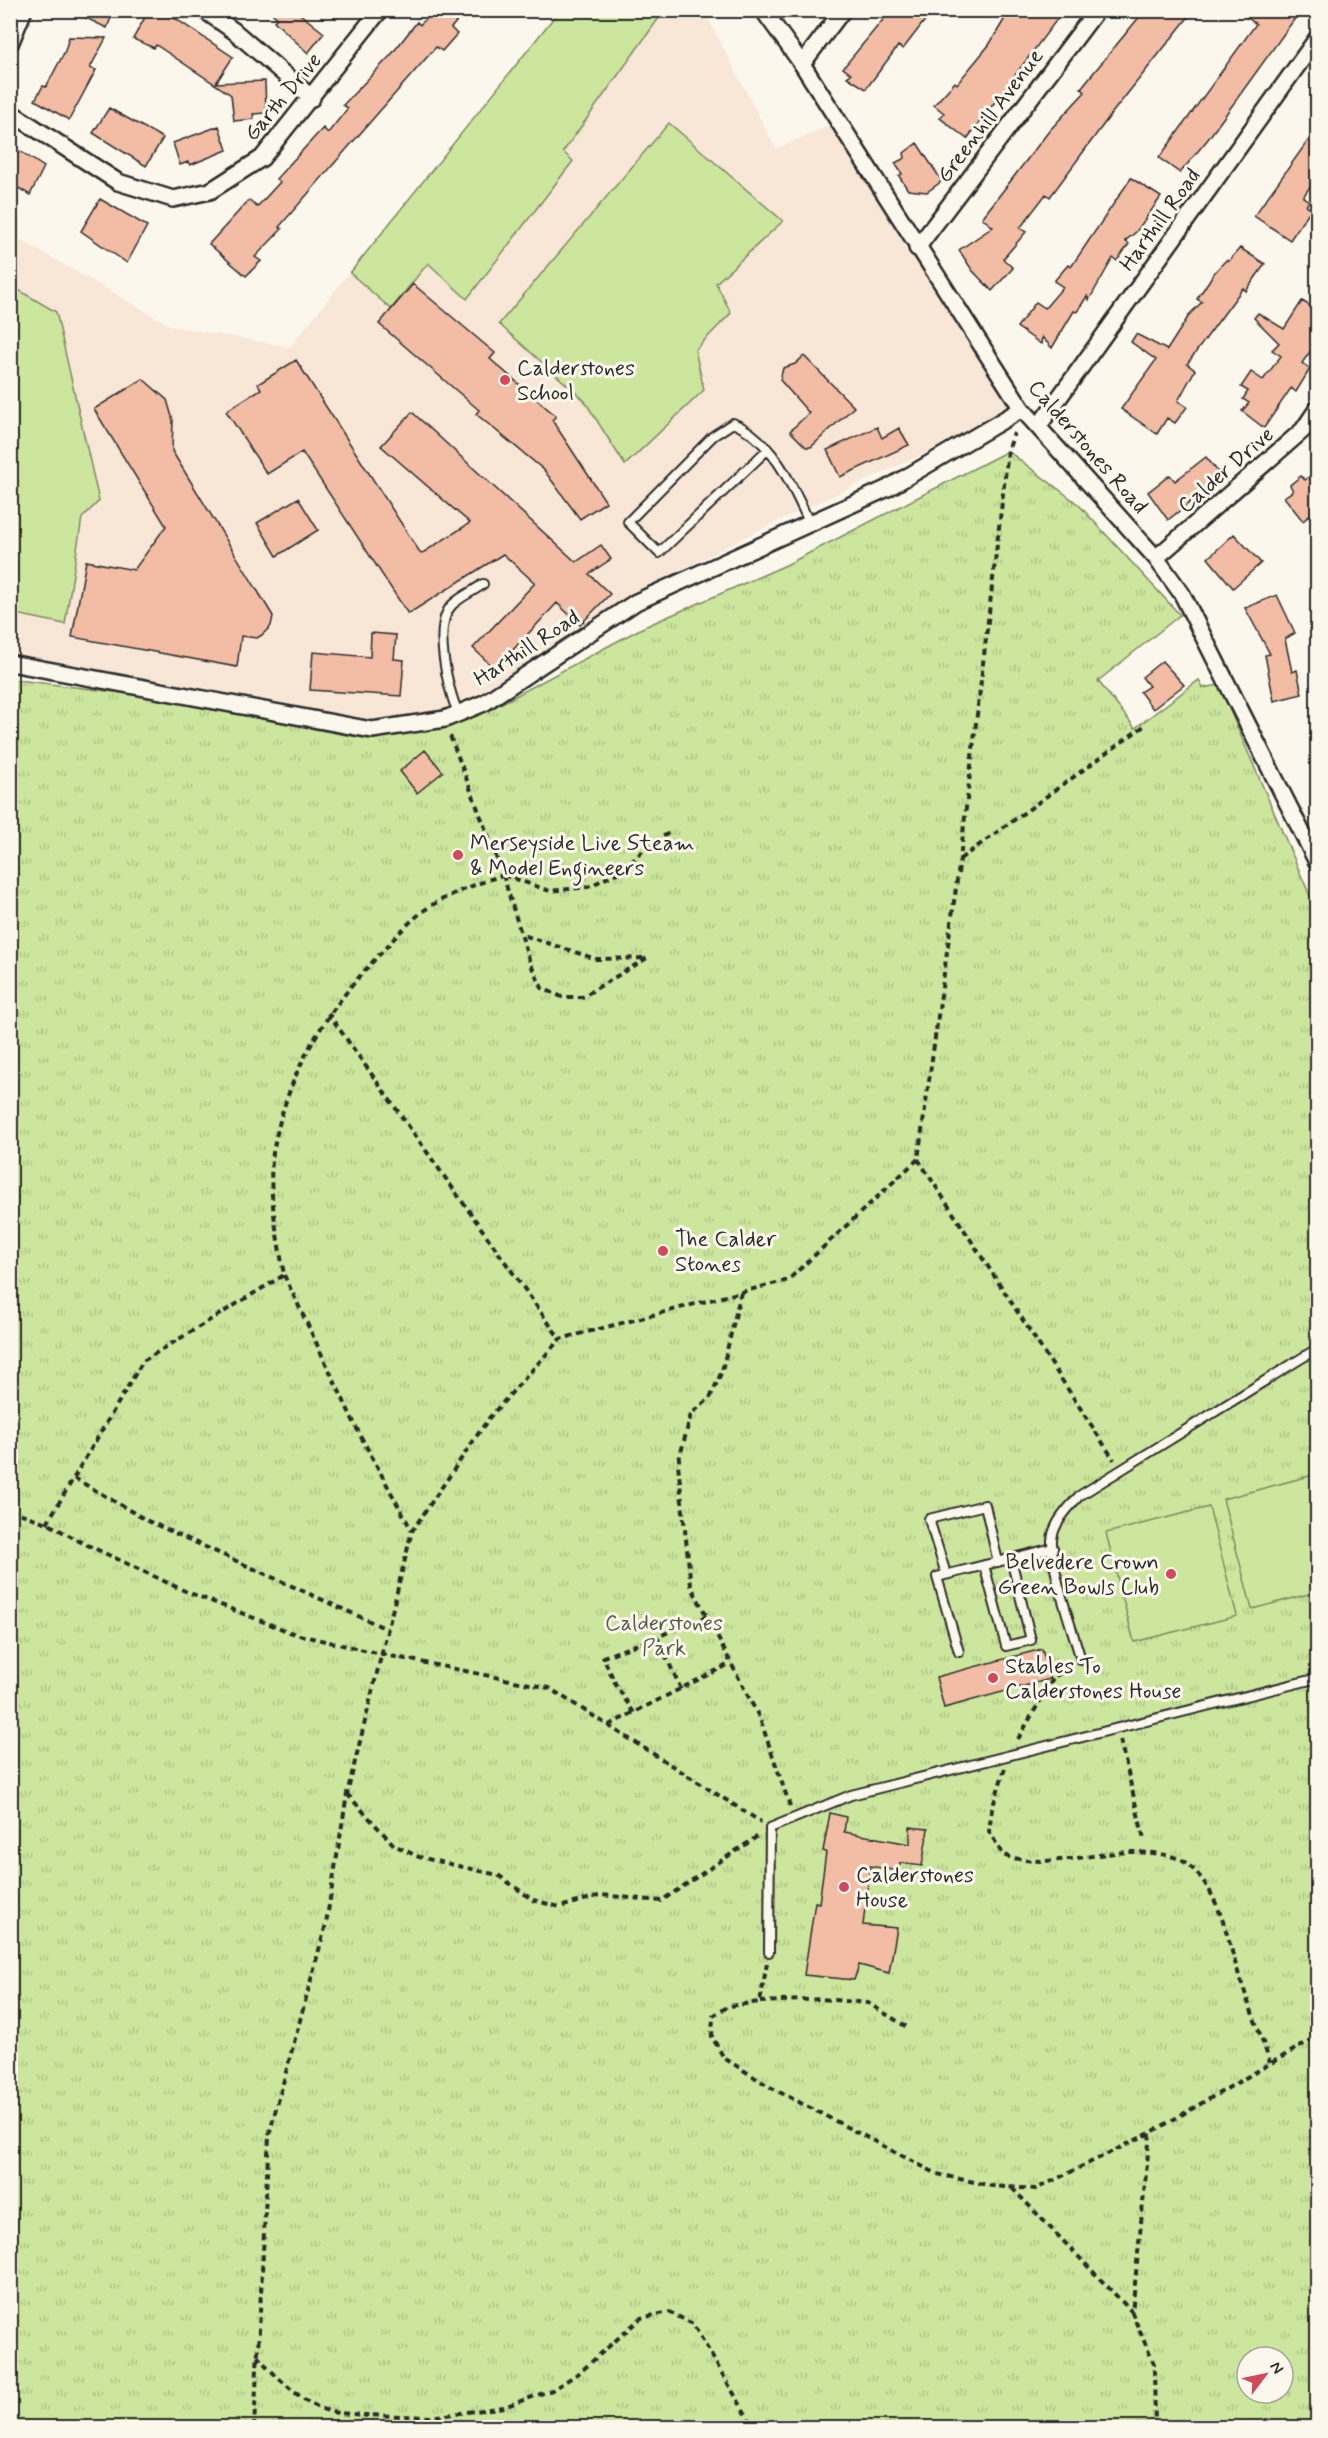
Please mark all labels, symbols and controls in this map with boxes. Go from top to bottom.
street label: Greenhill Avenue [931,43,1050,189]
street label: Garth Drive [238,47,329,147]
street label: Harthill Road [1114,163,1207,277]
place label: Calderstones School [517,355,635,408]
marker: Calderstones School [498,373,512,387]
street label: Calderstones Road [1022,374,1153,520]
street label: Calder Drive [1172,421,1280,520]
street label: Harthill Road [469,604,585,693]
place label: Merseyside Live Steam & Model Engineers [470,830,694,886]
marker: Merseyside Live Steam & Model Engineers [451,848,465,862]
place label: The Calder Stones [675,1226,777,1279]
marker: The Calder Stones [656,1244,670,1258]
place label: Belvedere Crown Green Bowls Club [998,1549,1159,1602]
marker: Belvedere Crown Green Bowls Club [1164,1567,1178,1581]
park label: Calderstones Park [605,1610,723,1663]
place label: Stables To Calderstones House [1005,1653,1182,1706]
marker: Stables To Calderstones House [986,1671,1000,1685]
place label: Calderstones House [856,1862,974,1915]
marker: Calderstones House [837,1880,851,1894]
north arrow [1235,2345,1295,2405]
text: N [1265,2358,1288,2378]

